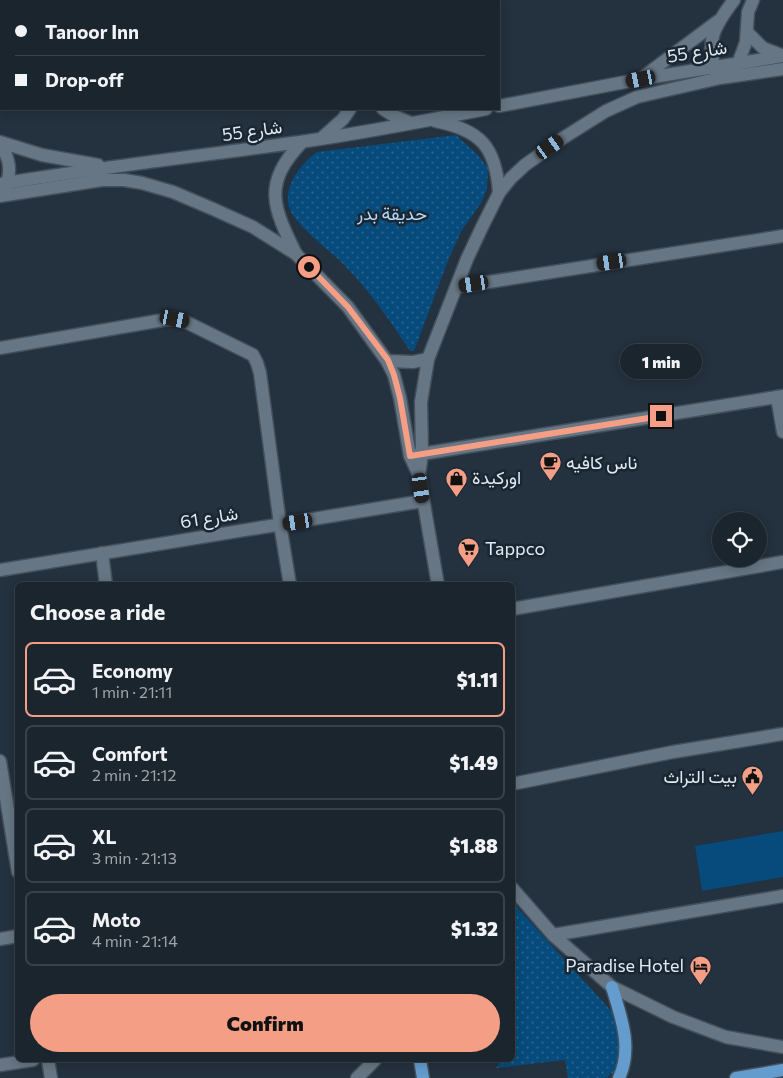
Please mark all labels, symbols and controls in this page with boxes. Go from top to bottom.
text: Tanoor Inn [45,20,139,43]
street label: شارع 55 [665,35,729,69]
text: Drop-off [45,68,124,91]
car [624,69,657,89]
street label: شارع 55 [220,115,284,147]
car [533,132,566,162]
park label: حديقة بدر [356,202,427,225]
car [596,252,627,272]
route start [298,256,320,278]
car [458,274,489,294]
car [158,309,191,329]
callout: 1 min [620,344,702,378]
text: 1 min [642,352,680,371]
route end [650,405,672,427]
cafe icon: ناس كافيه [538,451,562,482]
place label: ناس كافيه [566,451,637,474]
shop icon: اوركيدة [444,466,468,497]
place label: اوركيدة [472,466,521,489]
car [411,472,430,504]
street label: شارع 61 [178,502,240,534]
car [282,512,313,532]
map controls [712,512,767,567]
button: locate [712,512,767,567]
supermarket icon: Tappco [457,537,481,568]
place label: Tappco [485,537,545,559]
text: Choose a ride [30,598,165,625]
icon: car [32,657,77,702]
text: Economy [92,659,173,682]
text: $1.11 [456,668,498,691]
text: 1 min · 21:11 [92,682,172,701]
icon: car [32,740,77,785]
text: Comfort [92,742,168,765]
text: $1.49 [449,751,498,774]
text: 2 min · 21:12 [92,765,176,784]
place label: بيت التراث [664,765,737,788]
public building icon: بيت التراث [741,765,765,796]
icon: car [32,823,77,868]
text: XL [92,825,117,848]
text: $1.88 [449,834,498,857]
text: 3 min · 21:13 [92,848,177,867]
icon: car [32,906,77,951]
text: Moto [92,908,141,931]
text: $1.32 [451,917,498,940]
text: 4 min · 21:14 [92,931,178,950]
place label: Paradise Hotel [565,954,684,976]
hotel icon: Paradise Hotel [688,954,712,985]
button: Confirm [30,994,500,1052]

